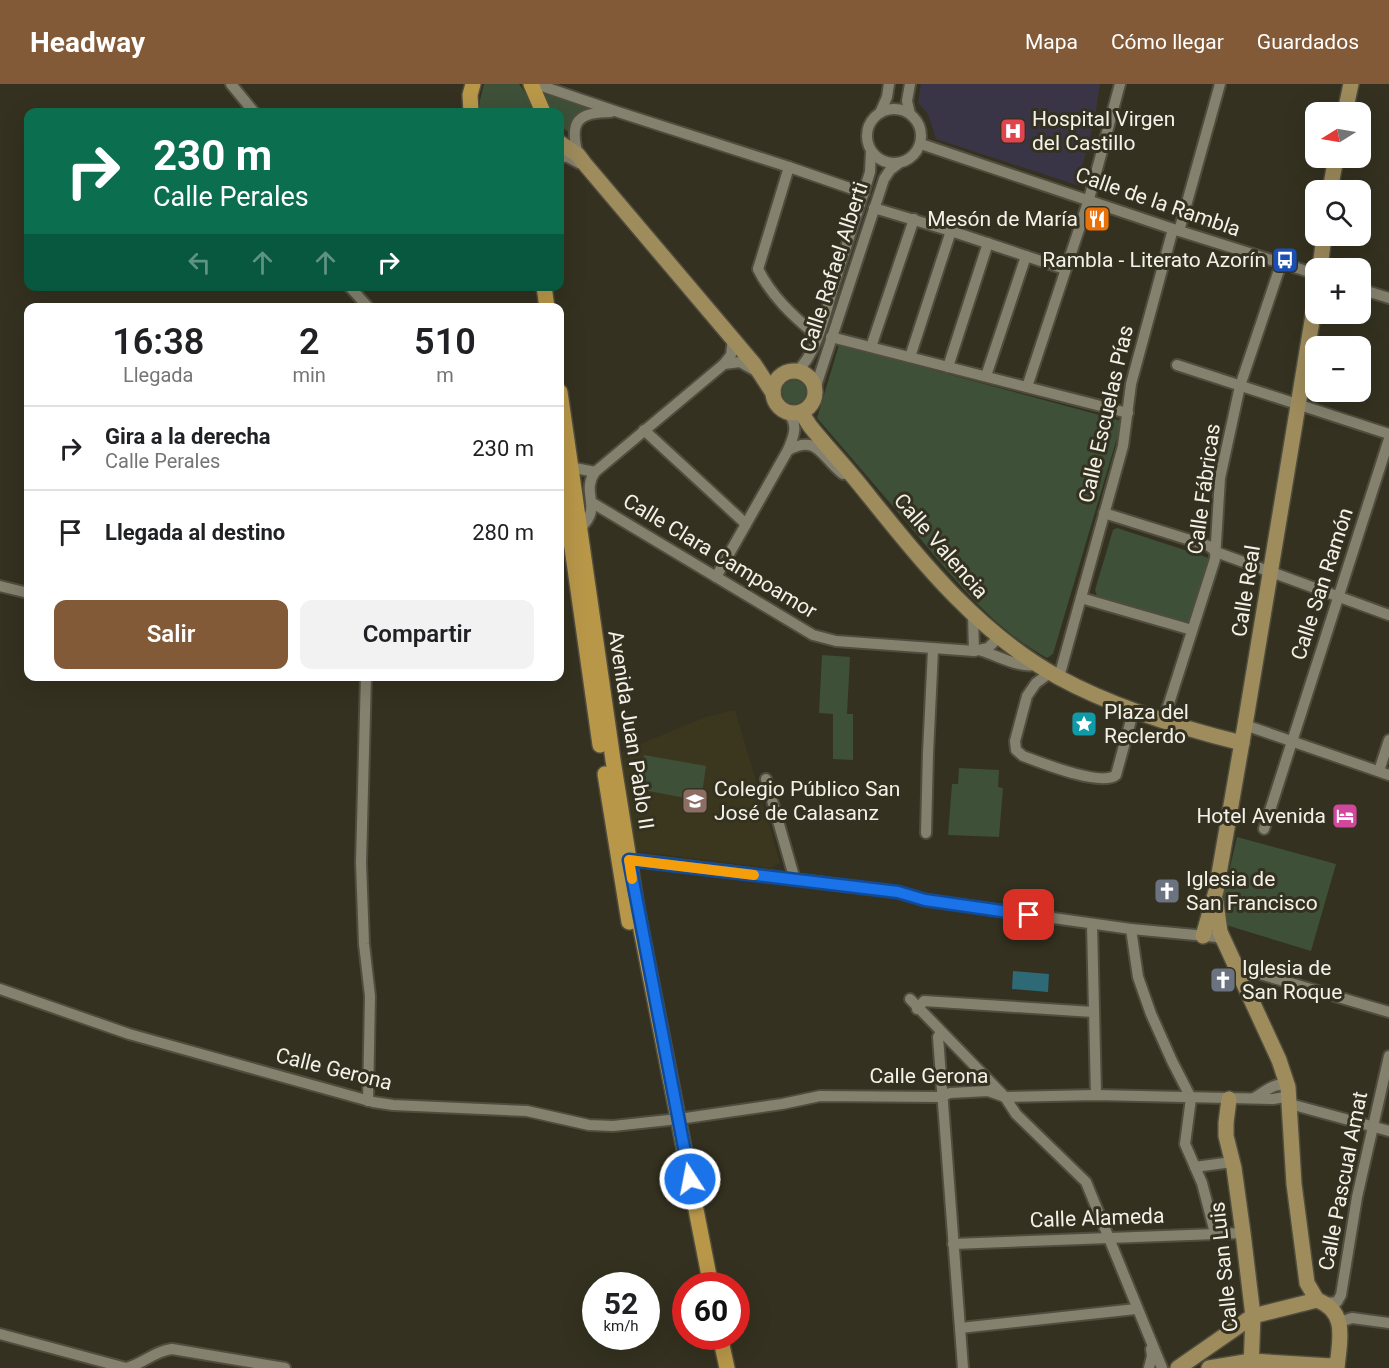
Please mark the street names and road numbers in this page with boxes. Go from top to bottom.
street label: Calle de la Rambla [1072,163,1244,241]
street label: Calle Rafael Alberti [795,179,873,355]
street label: Calle Escuelas Pías [1074,323,1138,505]
street label: Calle Fábricas [1183,422,1225,556]
street label: Calle Clara Campoamor [619,489,821,623]
street label: Calle Valencia [889,489,993,603]
street label: Calle San Ramón [1286,505,1358,663]
street label: Calle Real [1227,544,1265,638]
street label: Avenida Juan Pablo II [603,629,659,831]
street label: Calle Gerona [273,1043,395,1095]
street label: Calle Gerona [870,1064,989,1088]
street label: Calle Pascual Amat [1314,1089,1372,1273]
street label: Calle San Luis [1205,1201,1243,1333]
street label: Calle Alameda [1029,1204,1165,1232]

